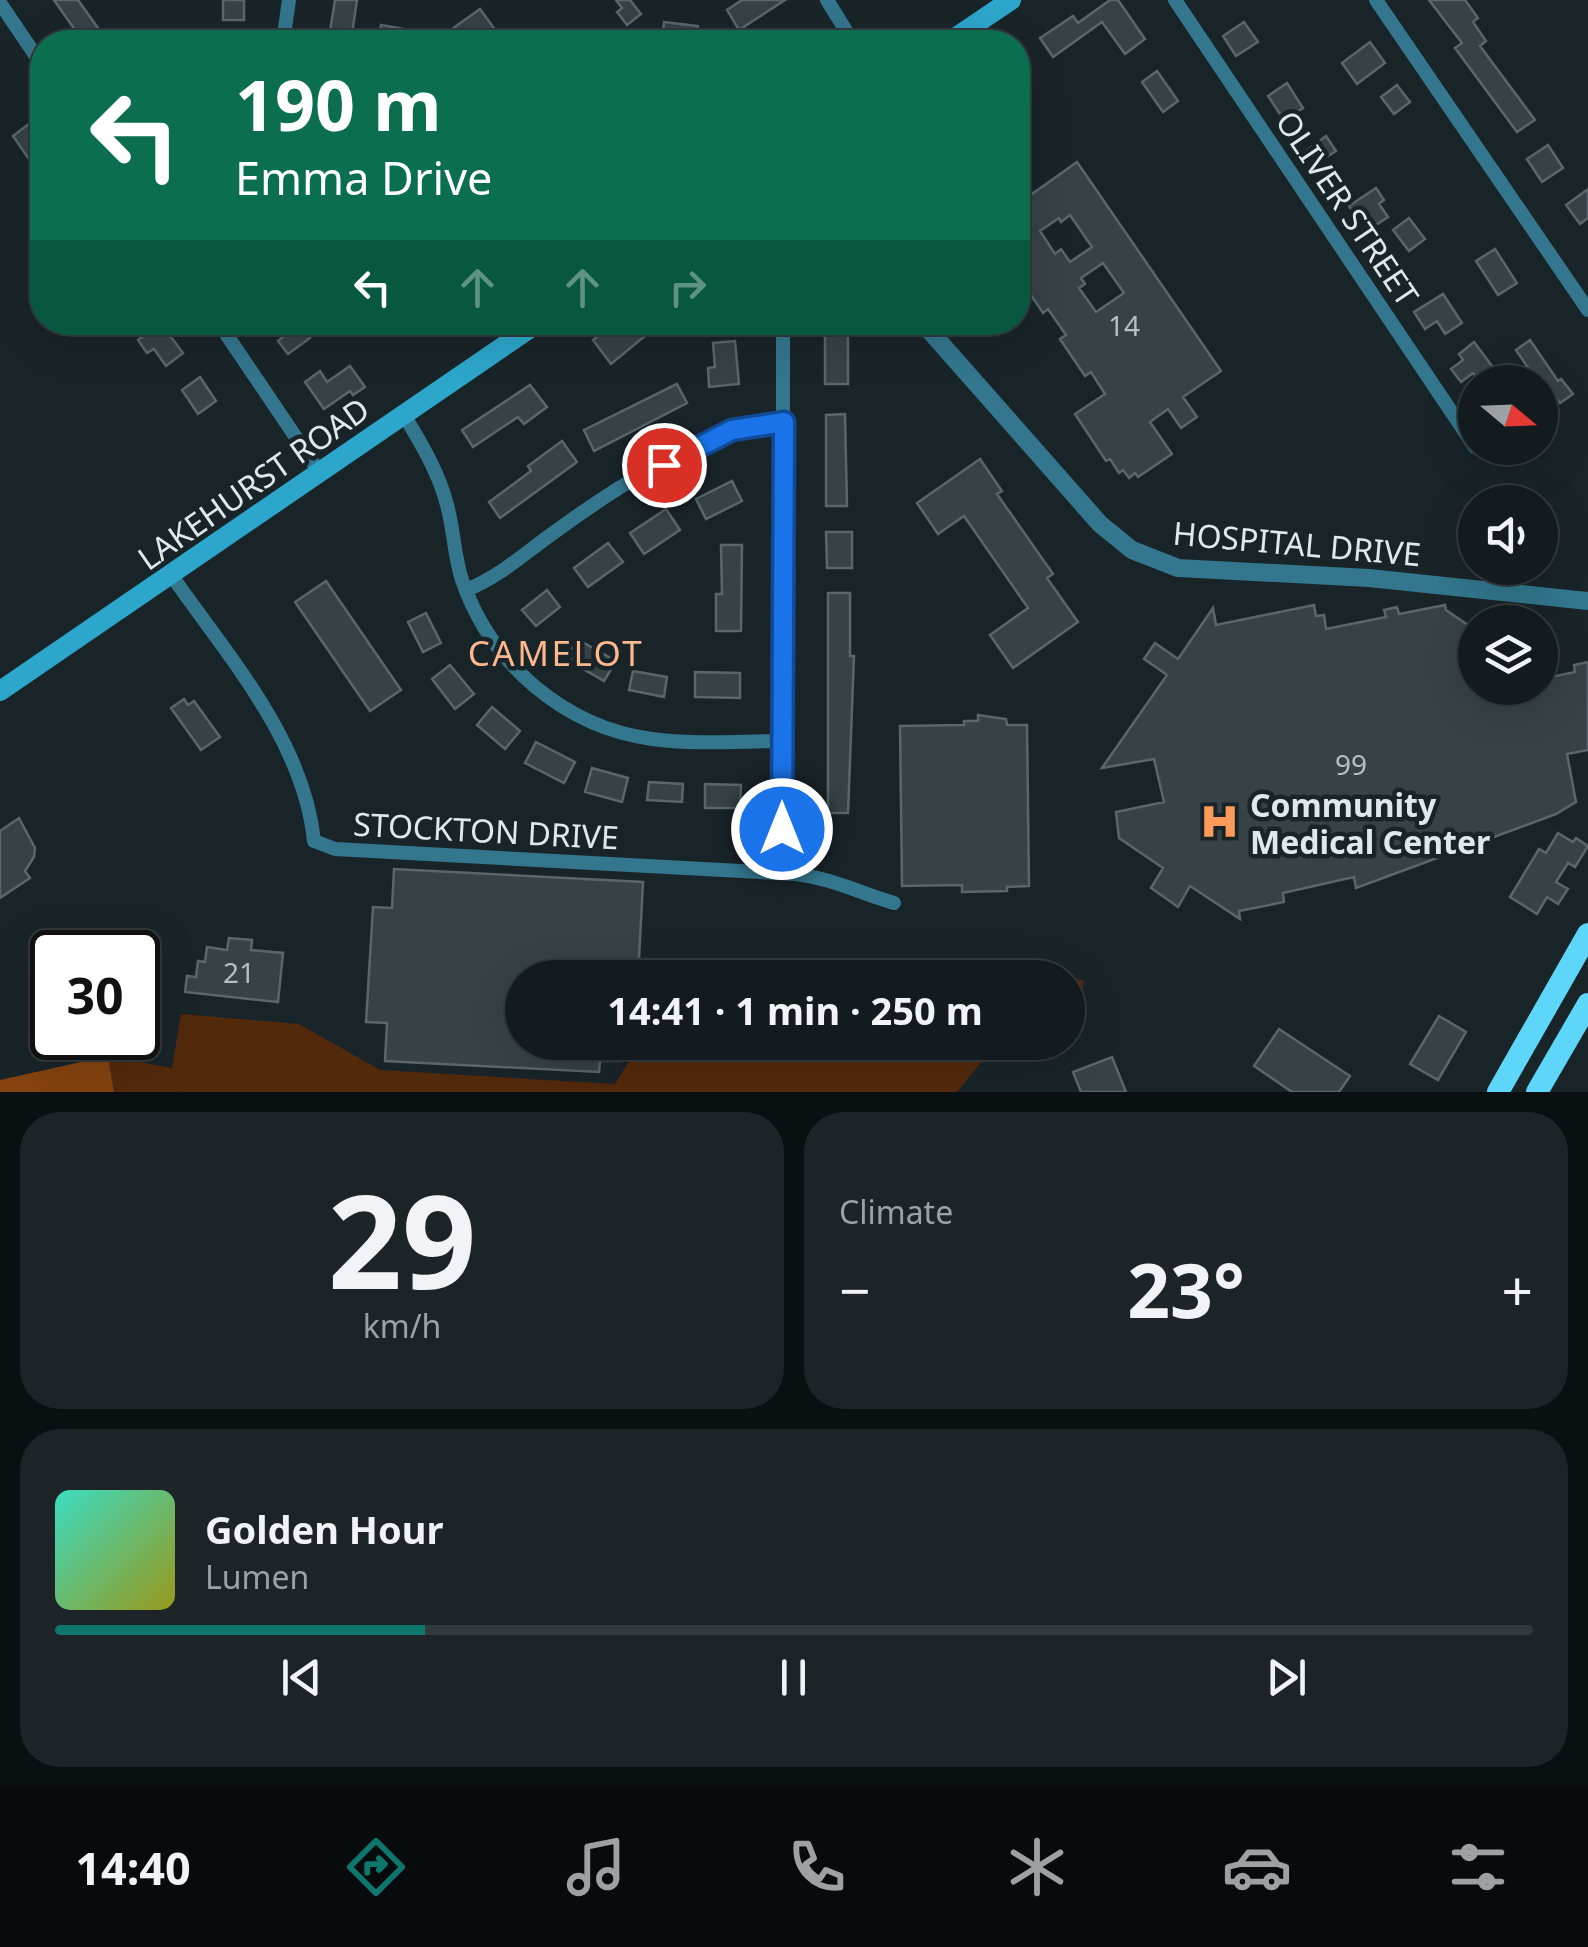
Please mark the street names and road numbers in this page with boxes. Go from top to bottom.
street label: OLIVER STREET [1267,102,1429,314]
street label: LAKEHURST ROAD [129,387,377,579]
street label: HOSPITAL DRIVE [1171,511,1423,575]
street label: STOCKTON DRIVE [352,802,620,858]

